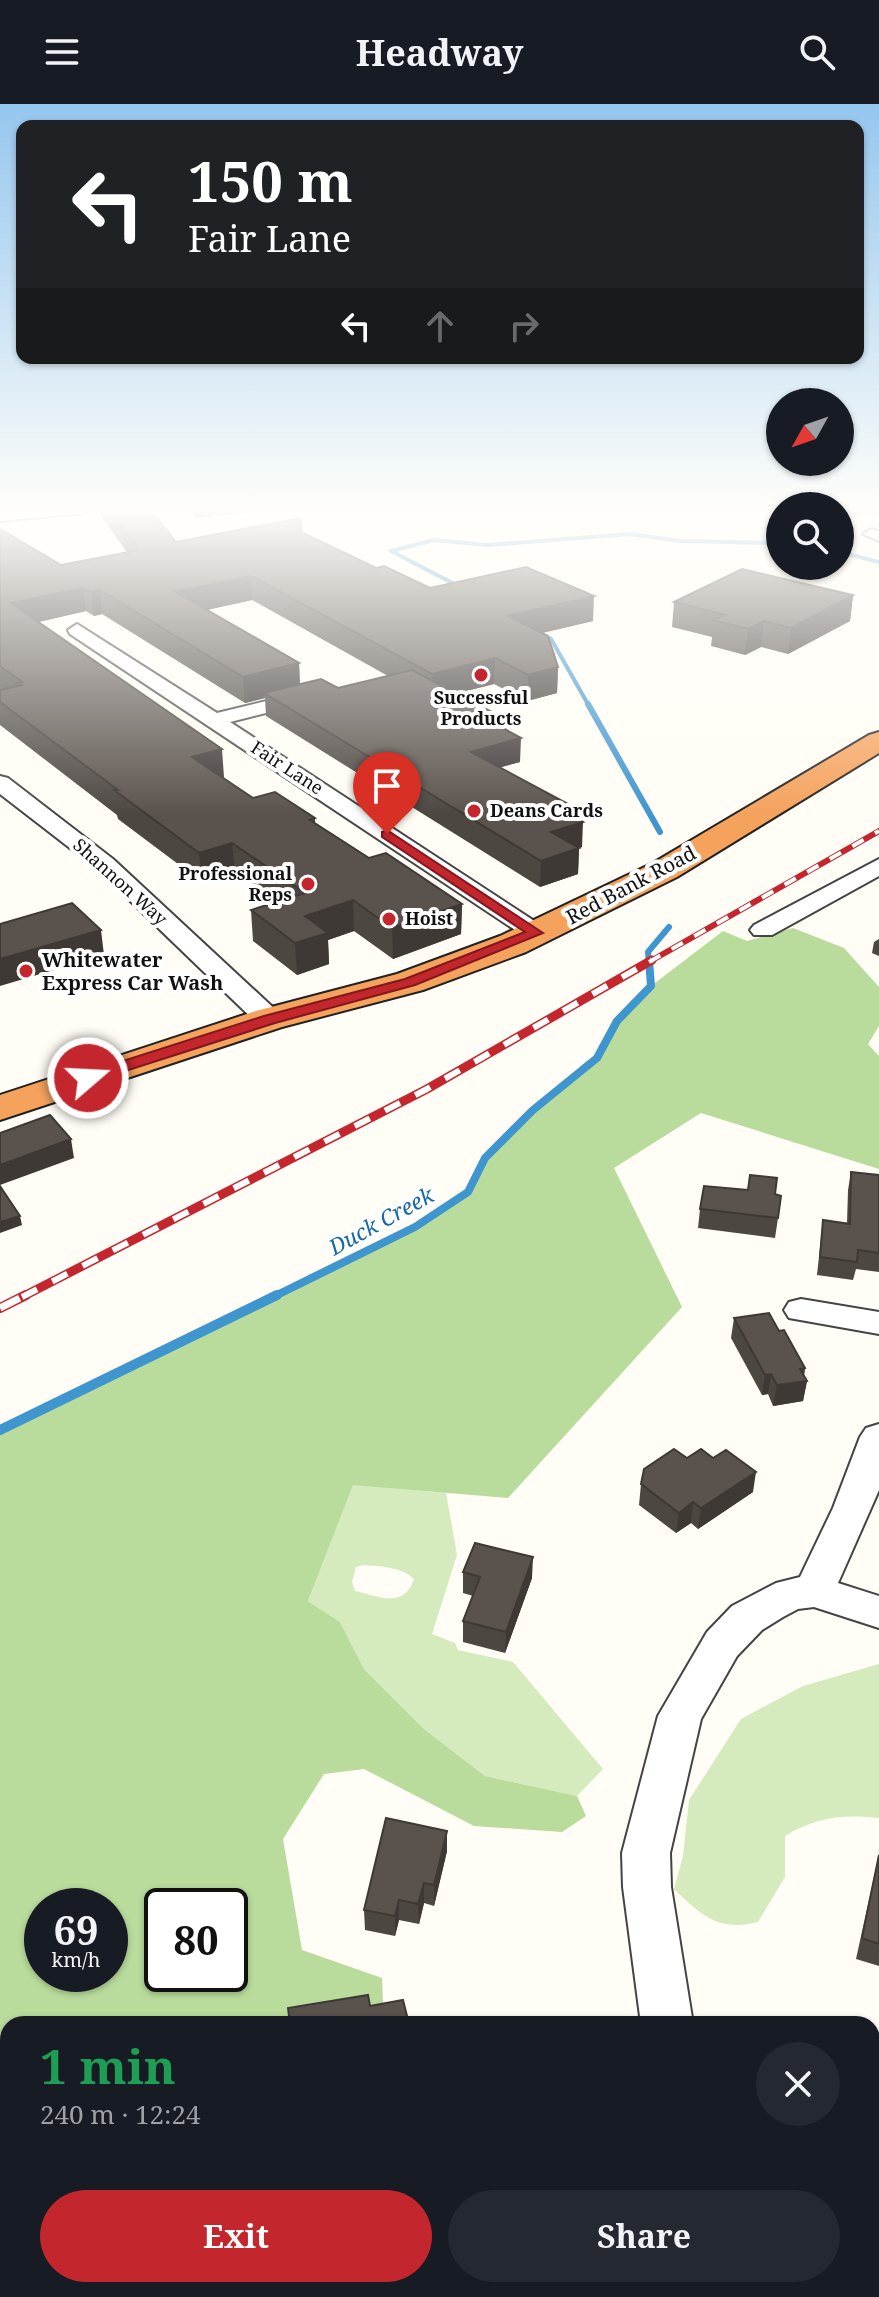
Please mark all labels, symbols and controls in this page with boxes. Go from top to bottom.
text: Headway [356,28,523,77]
icon: menu [40,30,84,74]
icon: search [795,30,839,74]
text: 150 m [188,142,353,218]
icon: left [56,152,160,256]
text: Fair Lane [188,214,351,263]
icon: left [334,304,378,348]
icon: ahead [418,304,462,348]
icon: right [502,304,546,348]
north arrow [766,388,854,476]
map controls [766,388,854,580]
button: search [766,492,854,580]
marker: Successful Products [472,666,490,684]
place label: Successful Products [434,685,529,730]
street label: Fair Lane [247,735,328,799]
pin [353,752,421,834]
icon: arrive [365,764,409,808]
place label: Deans Cards [490,798,603,822]
marker: Deans Cards [465,802,483,820]
street label: Shannon Way [68,833,173,930]
street label: Red Bank Road [561,839,701,930]
place label: Professional Reps [179,861,293,906]
marker: Professional Reps [299,875,317,893]
place label: Hoist [405,906,453,930]
marker: Hoist [380,910,398,928]
place label: Whitewater Express Car Wash [42,946,223,996]
marker: Whitewater Express Car Wash [17,962,35,980]
position arrow [46,1036,130,1120]
water label: Duck Creek [322,1178,440,1262]
speed limit sign: 80 [144,1888,248,1992]
text: 69 [53,1902,99,1957]
text: km/h [51,1946,101,1973]
text: 1 min [40,2033,176,2098]
button: close [756,2042,840,2126]
text: 240 m · 12:24 [40,2096,201,2132]
button: Exit [40,2190,432,2282]
button: Share [448,2190,840,2282]

